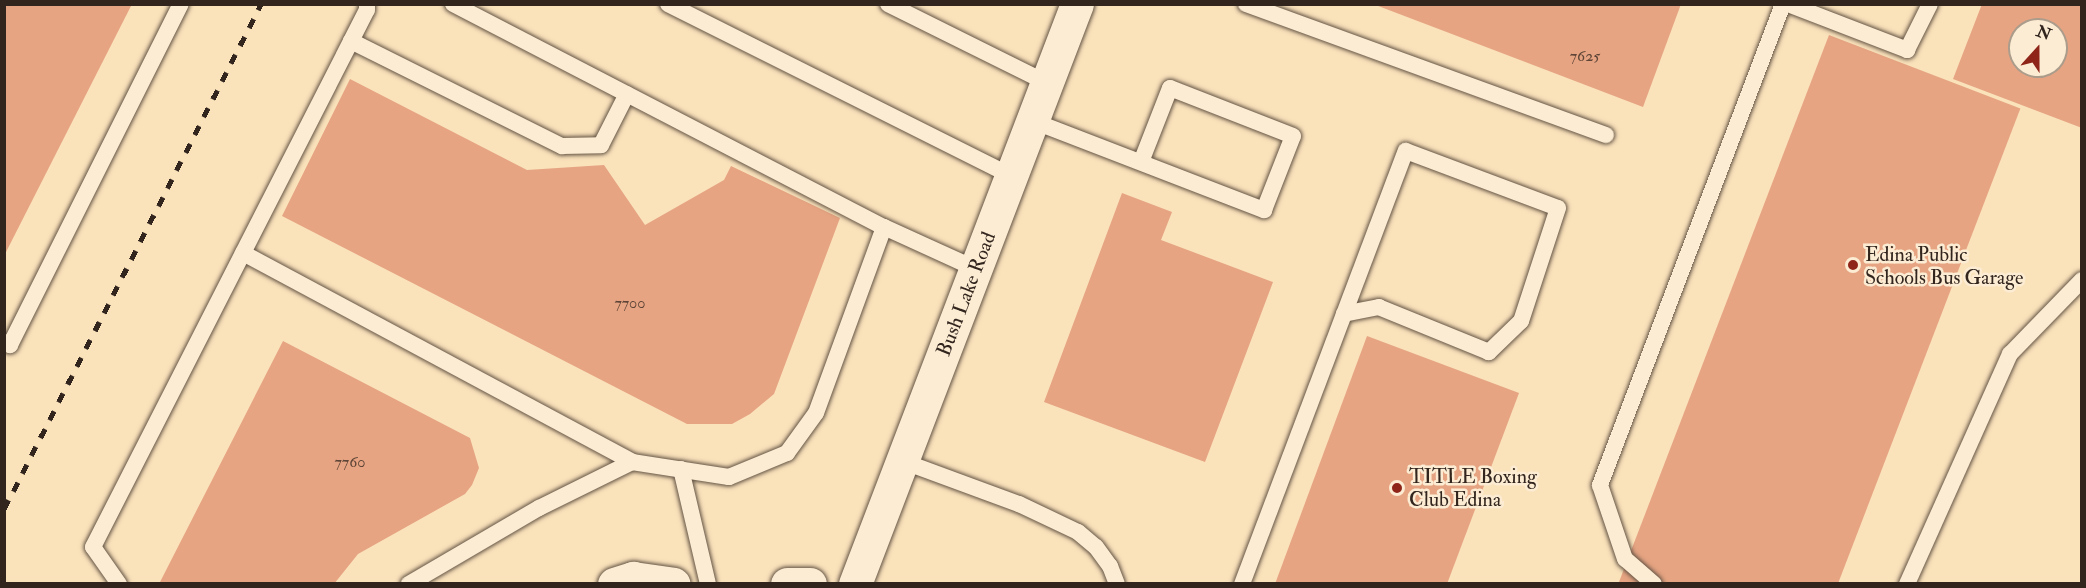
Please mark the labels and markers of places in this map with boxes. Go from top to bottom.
place label: Edina Public Schools Bus Garage [1865,242,2023,289]
marker: Edina Public Schools Bus Garage [1846,258,1860,272]
place label: TITLE Boxing Club Edina [1409,464,1537,511]
marker: TITLE Boxing Club Edina [1390,481,1404,495]

